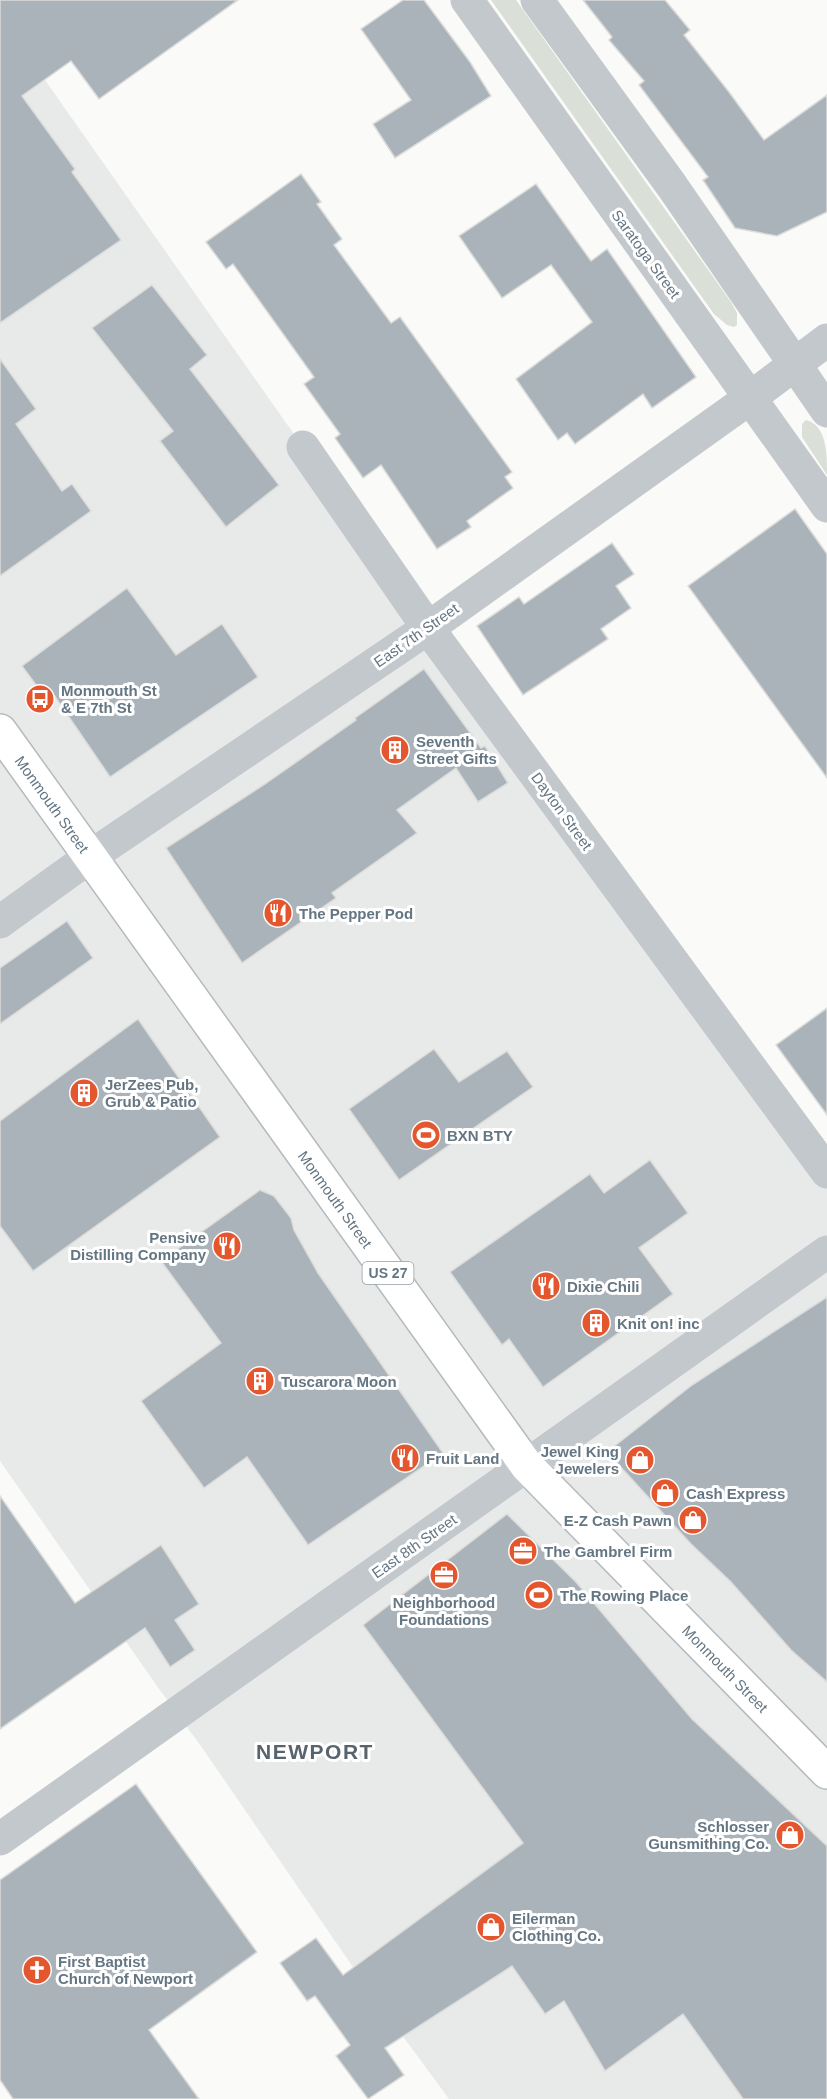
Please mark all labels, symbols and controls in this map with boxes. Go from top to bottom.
street label: Saratoga Street [608,206,684,302]
street label: East 7th Street [370,599,462,670]
place label: Monmouth St & E 7th St [61,682,157,716]
bus stop icon: Monmouth St & E 7th St [24,683,56,715]
place label: Seventh Street Gifts [416,733,497,767]
building icon: Seventh Street Gifts [379,734,411,766]
street label: Monmouth Street [12,752,93,857]
street label: Dayton Street [528,769,596,854]
restaurant icon: The Pepper Pod [262,897,294,929]
place label: The Pepper Pod [299,905,413,922]
place label: JerZees Pub, Grub & Patio [105,1076,198,1110]
building icon: JerZees Pub, Grub & Patio [68,1077,100,1109]
sports icon: BXN BTY [410,1119,442,1151]
place label: BXN BTY [447,1127,513,1144]
street label: Monmouth Street [295,1147,377,1252]
place label: Pensive Distilling Company [70,1229,207,1263]
restaurant icon: Pensive Distilling Company [211,1230,243,1262]
road number: US 27 [362,1262,414,1284]
restaurant icon: Dixie Chili [530,1270,562,1302]
place label: Dixie Chili [567,1278,640,1295]
building icon: Knit on! inc [580,1307,612,1339]
place label: Knit on! inc [617,1315,700,1332]
building icon: Tuscarora Moon [244,1365,276,1397]
place label: Tuscarora Moon [281,1373,397,1390]
restaurant icon: Fruit Land [389,1442,421,1474]
place label: Jewel King Jewelers [541,1443,619,1477]
shop icon: Jewel King Jewelers [624,1444,656,1476]
place label: Fruit Land [426,1450,499,1467]
shop icon: Cash Express [649,1477,681,1509]
place label: Cash Express [686,1485,785,1502]
shop icon: E-Z Cash Pawn [677,1504,709,1536]
street label: East 8th Street [368,1510,460,1581]
place label: E-Z Cash Pawn [564,1512,672,1529]
office icon: The Gambrel Firm [507,1535,539,1567]
place label: The Gambrel Firm [544,1543,672,1560]
office icon: Neighborhood Foundations [428,1559,460,1591]
sports icon: The Rowing Place [523,1579,555,1611]
place label: The Rowing Place [560,1587,688,1604]
place label: Neighborhood Foundations [393,1594,495,1628]
street label: Monmouth Street [679,1621,772,1716]
district label: NEWPORT [256,1740,374,1763]
place label: Schlosser Gunsmithing Co. [648,1818,769,1852]
shop icon: Schlosser Gunsmithing Co. [774,1819,806,1851]
place label: Eilerman Clothing Co. [512,1910,601,1944]
shop icon: Eilerman Clothing Co. [475,1911,507,1943]
place label: First Baptist Church of Newport [58,1953,193,1987]
church icon: First Baptist Church of Newport [21,1954,53,1986]

